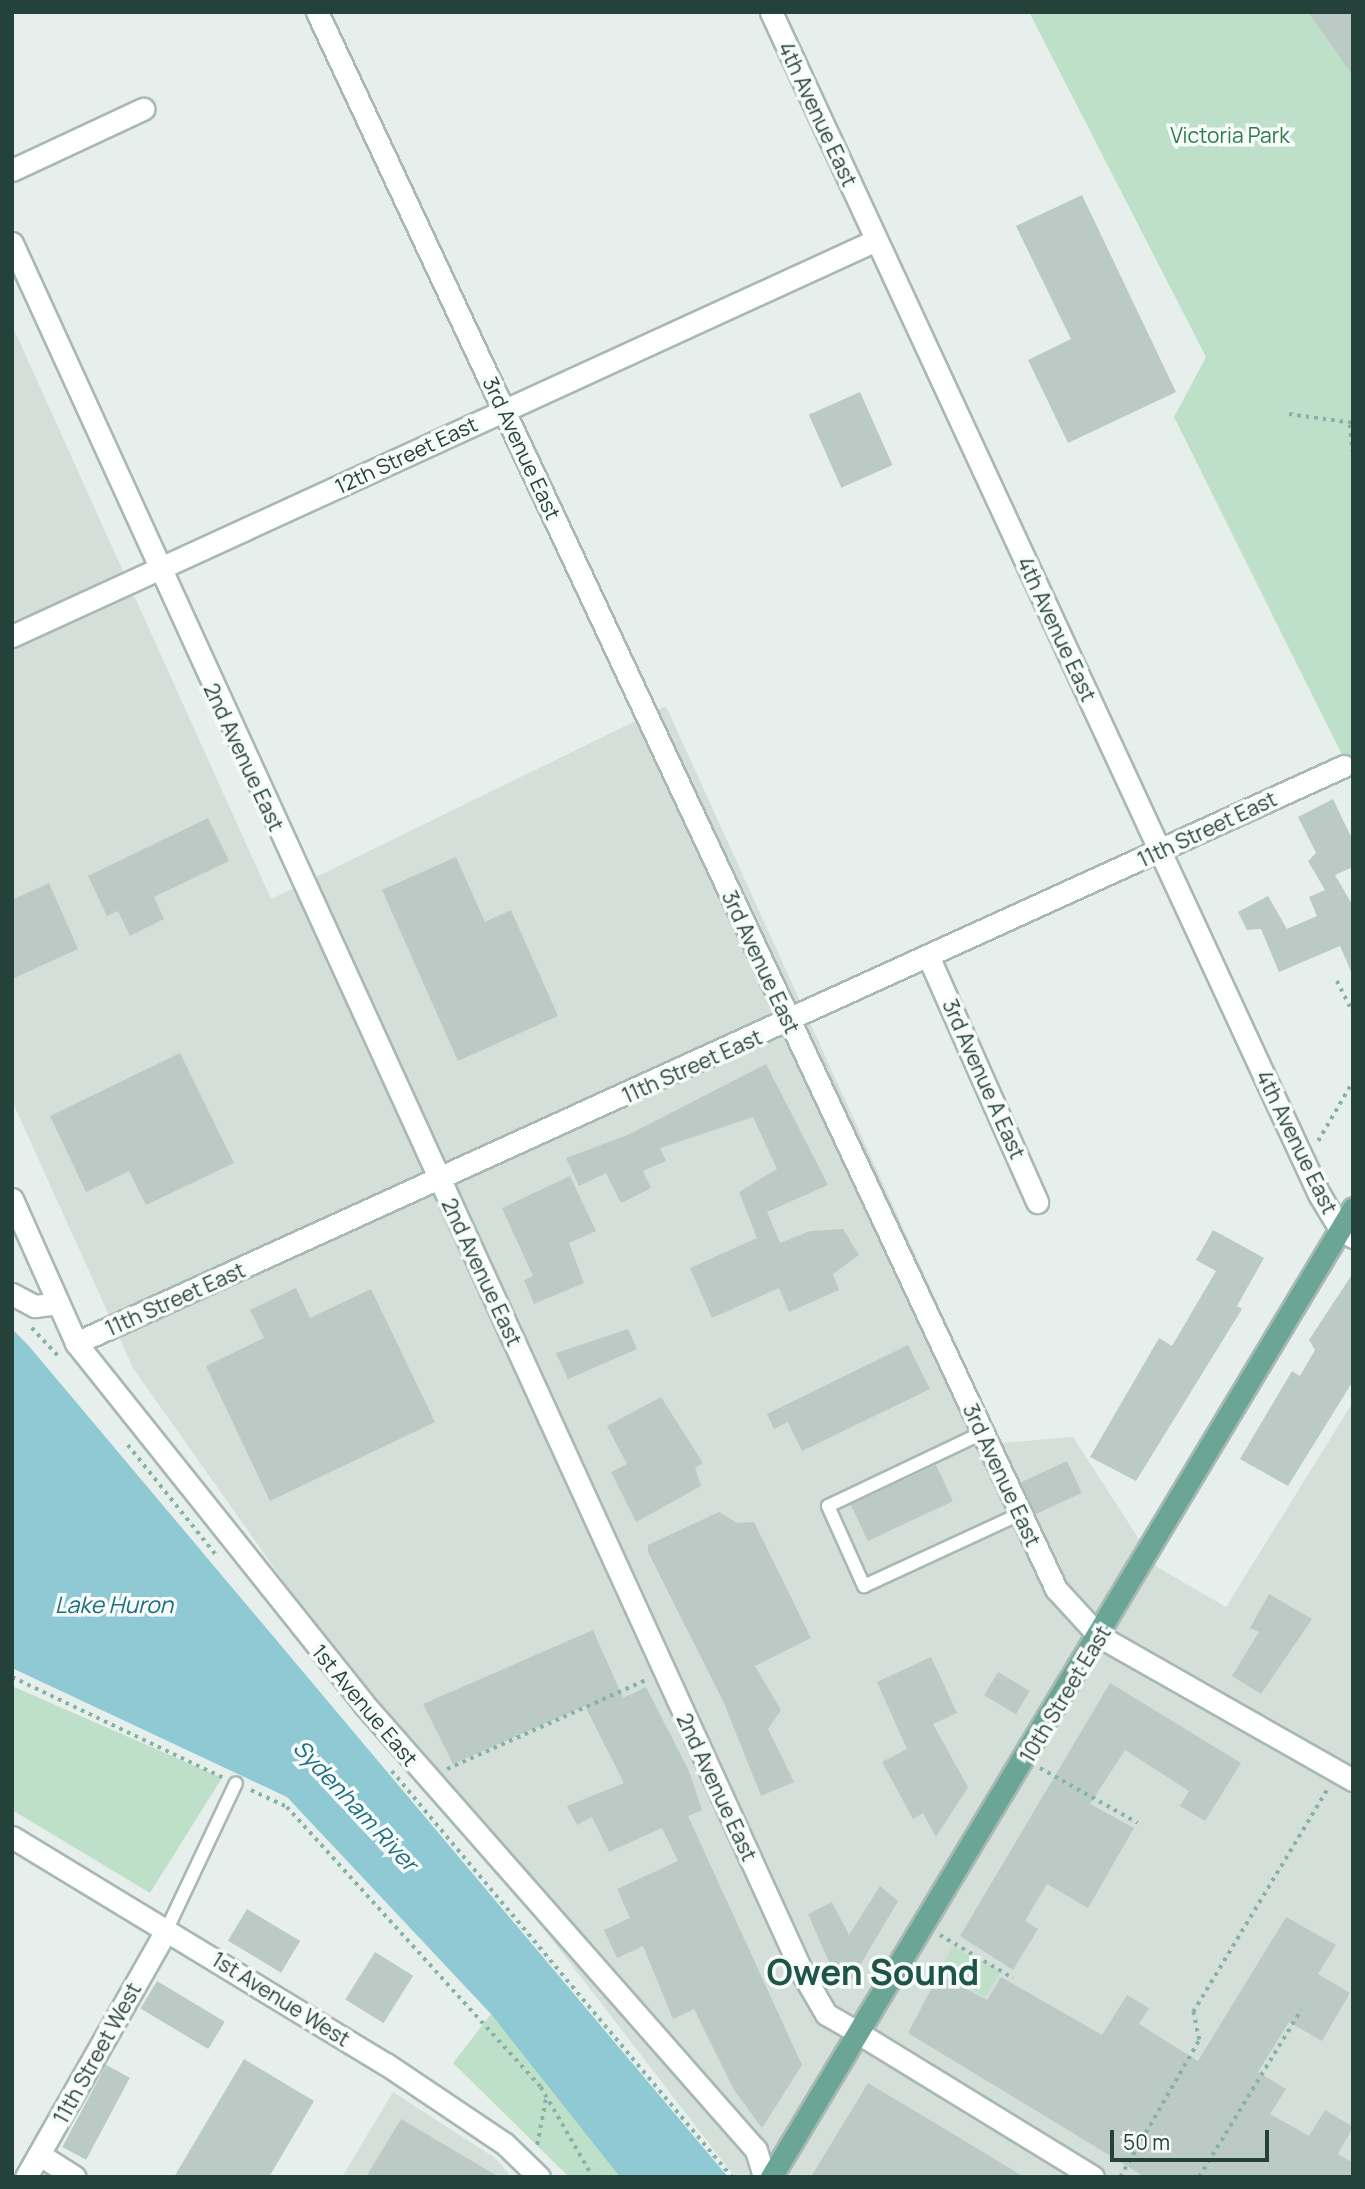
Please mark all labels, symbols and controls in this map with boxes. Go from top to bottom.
street label: 4th Avenue East [773,38,863,190]
park label: Victoria Park [1170,122,1290,148]
street label: 3rd Avenue East [478,373,566,523]
street label: 12th Street East [331,411,481,499]
street label: 4th Avenue East [1012,553,1102,705]
street label: 2nd Avenue East [199,679,289,835]
street label: 11th Street East [1134,786,1280,872]
street label: 3rd Avenue East [717,887,805,1037]
street label: 3rd Avenue A East [937,995,1031,1163]
street label: 11th Street East [618,1024,766,1108]
street label: 4th Avenue East [1251,1066,1343,1218]
street label: 2nd Avenue East [437,1194,527,1350]
street label: 11th Street East [101,1257,249,1341]
street label: 3rd Avenue East [958,1400,1046,1550]
water label: Lake Huron [55,1590,173,1618]
street label: 10th Street East [1014,1621,1116,1767]
street label: 1st Avenue East [307,1639,423,1771]
street label: 2nd Avenue East [672,1709,762,1865]
water label: Sydenham River [288,1734,424,1876]
street label: 1st Avenue West [207,1946,355,2052]
district label: Owen Sound [767,1951,979,1993]
street label: 11th Street West [48,1978,146,2128]
scale bar [1113,2116,1272,2160]
text: 50 m [1123,2128,1170,2156]

